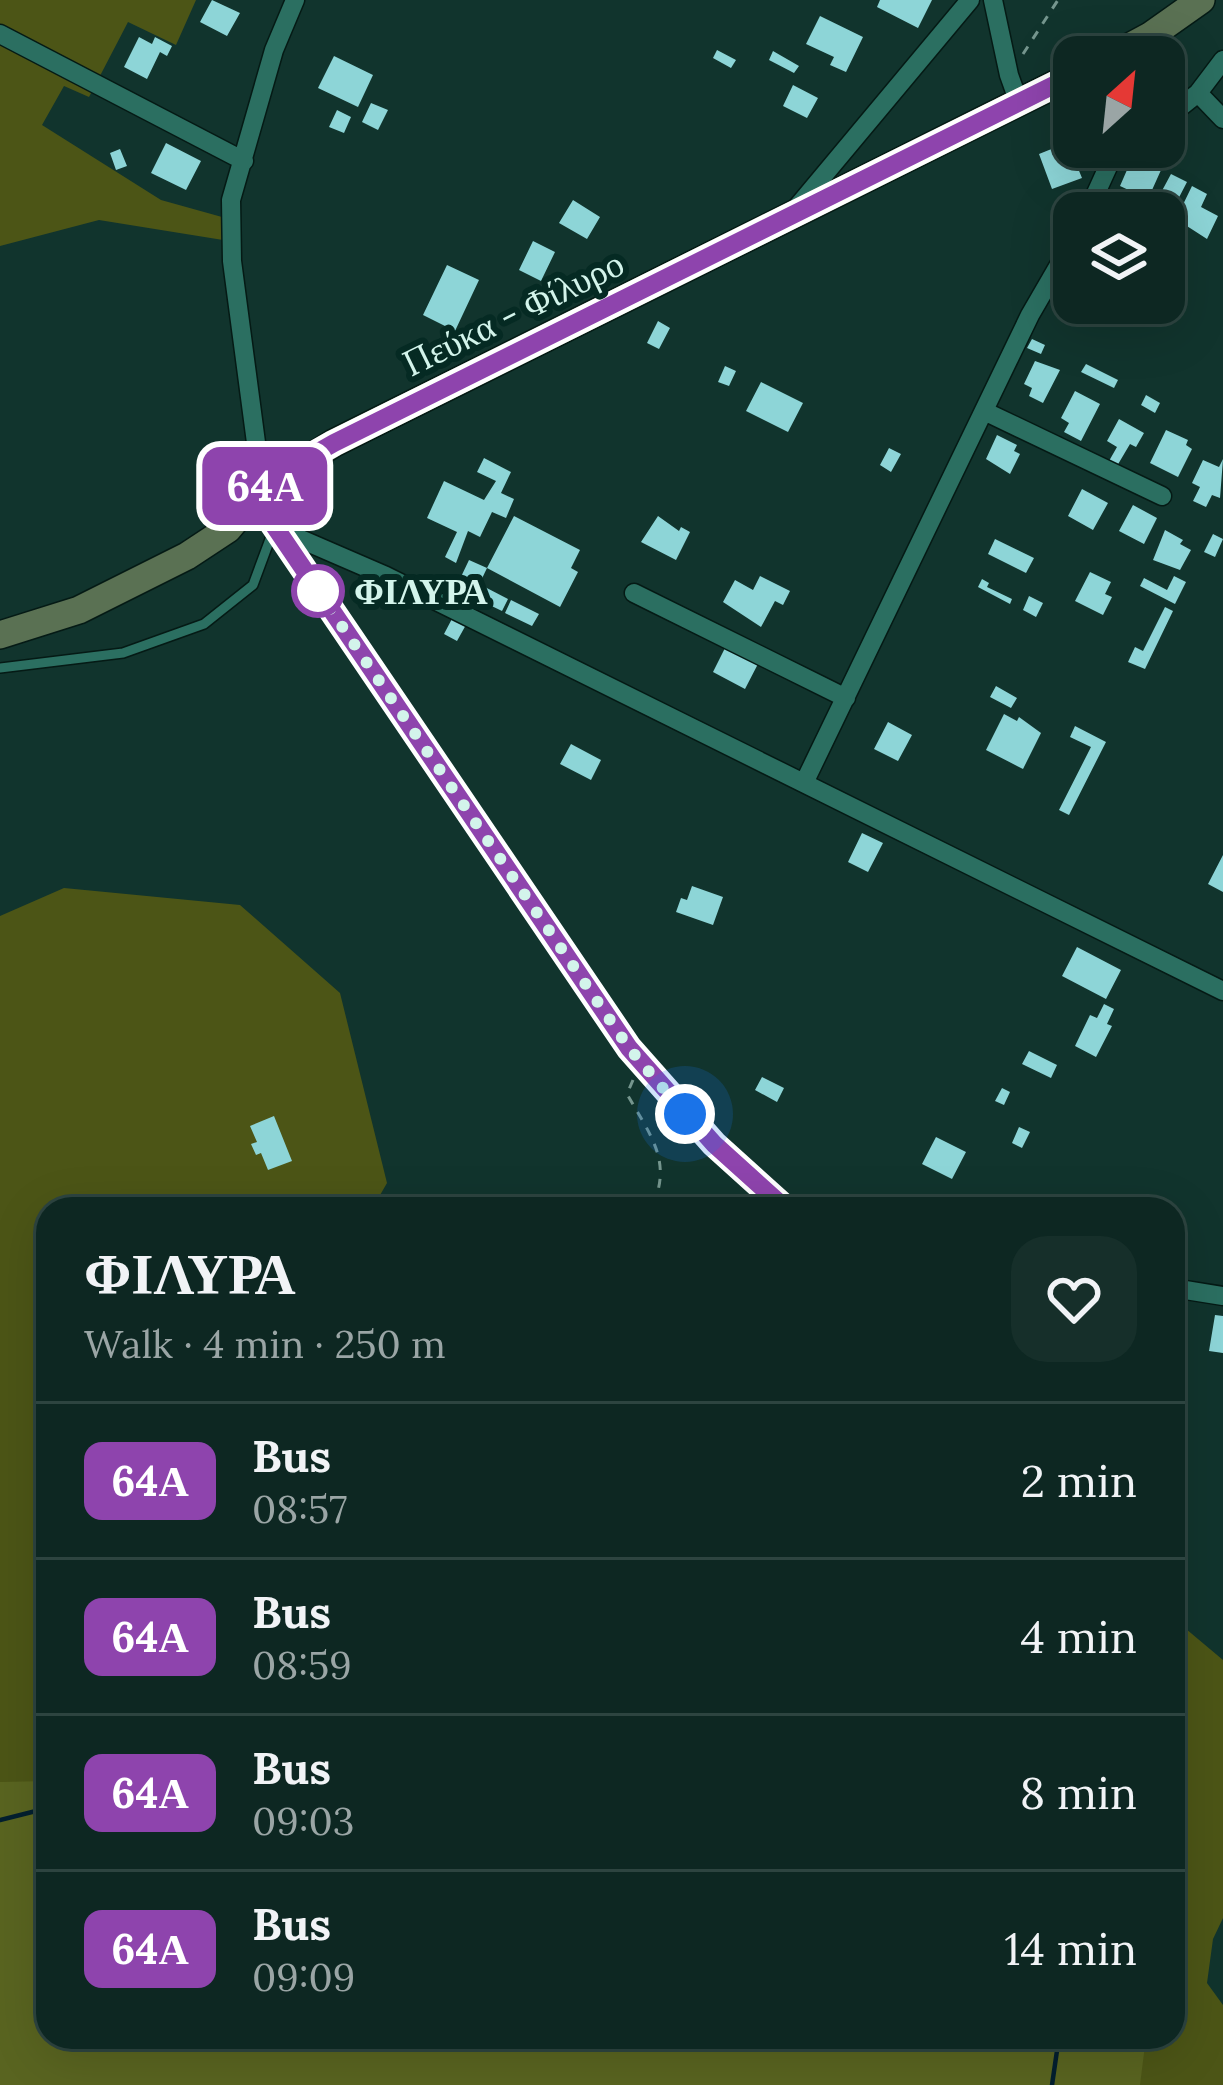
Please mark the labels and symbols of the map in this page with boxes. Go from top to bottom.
north arrow [1053,36,1185,168]
street label: Πεύκα - Φίλυρο [395,240,631,386]
line badge: 64Α [196,447,334,525]
marker: ΦΙΛΥΡΑ [293,566,343,616]
place label: ΦΙΛΥΡΑ [354,568,488,614]
your location [655,1084,715,1144]

